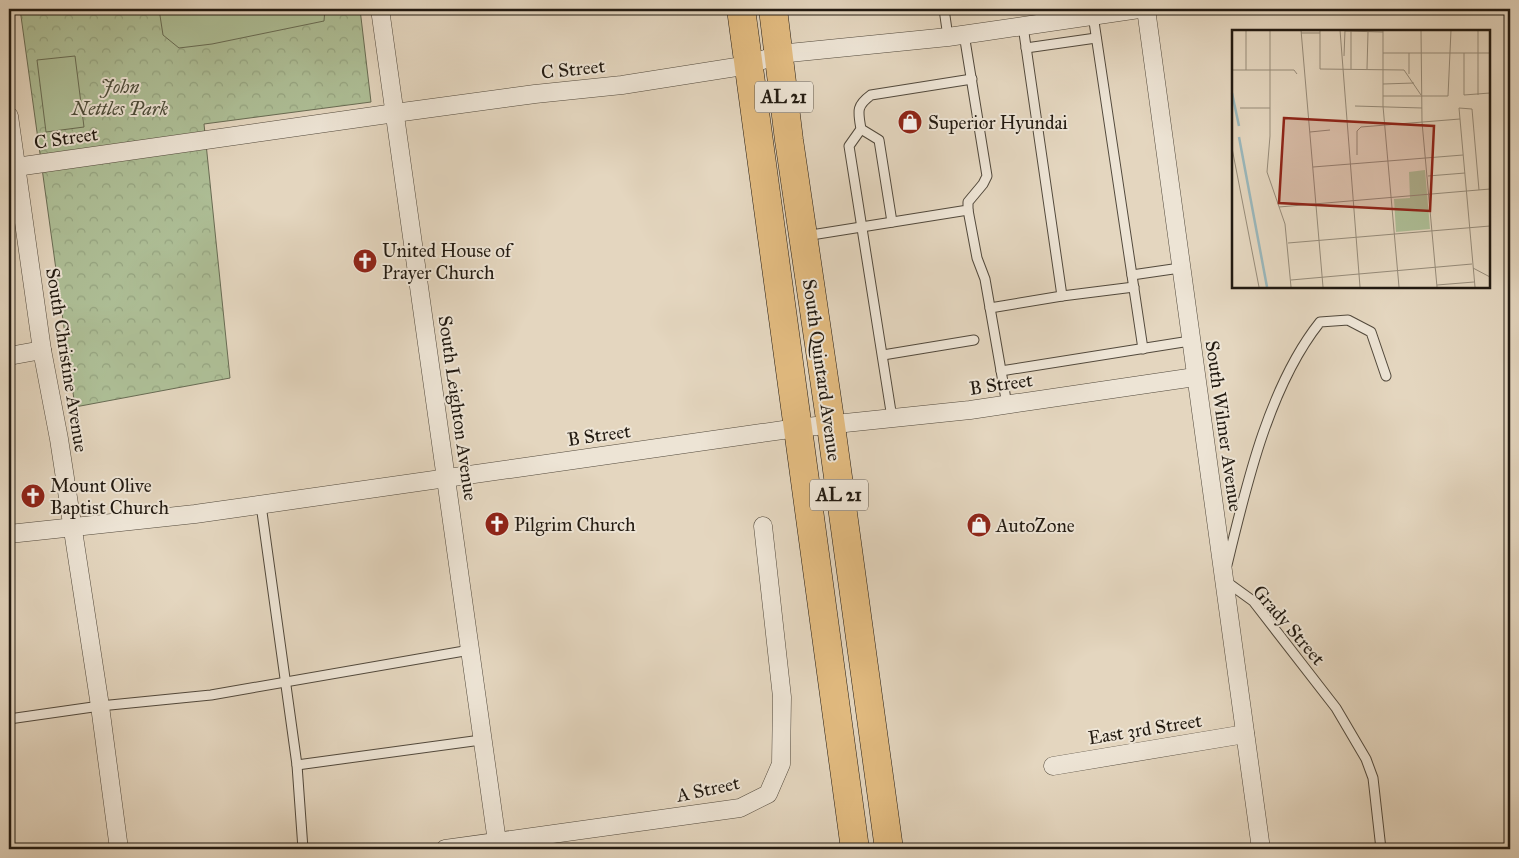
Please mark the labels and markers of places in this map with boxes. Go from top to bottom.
shop icon: Superior Hyundai [897,109,923,135]
place label: Superior Hyundai [928,111,1068,134]
place label: United House of Prayer Church [382,239,514,284]
church icon: United House of Prayer Church [352,248,378,274]
place label: Mount Olive Baptist Church [50,474,169,519]
church icon: Mount Olive Baptist Church [20,483,46,509]
church icon: Pilgrim Church [484,511,510,537]
shop icon: AutoZone [966,512,992,538]
place label: Pilgrim Church [514,513,636,537]
place label: AutoZone [995,514,1075,537]

